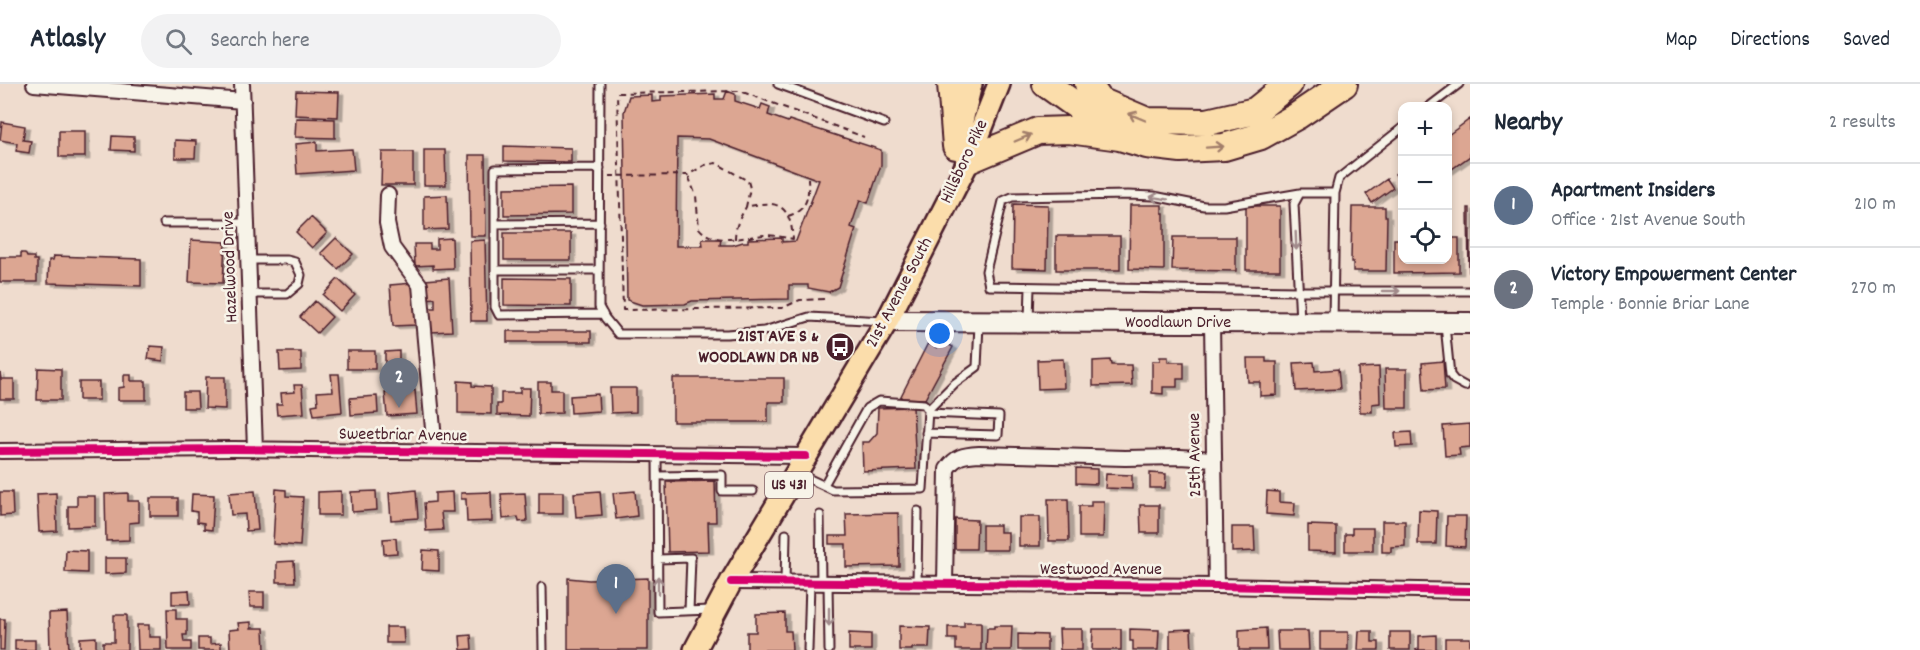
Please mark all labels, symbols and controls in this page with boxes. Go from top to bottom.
search box [141,14,561,68]
text: Atlasly [30,21,105,61]
icon: search [162,25,195,58]
text: Search here [210,26,310,57]
text: Map [1666,26,1697,56]
text: Directions [1730,26,1810,56]
text: Saved [1843,26,1890,56]
map controls [1398,102,1452,264]
button: + [1398,102,1452,156]
text: Nearby [1494,105,1562,142]
text: 2 results [1829,109,1896,137]
one-way arrow [1128,111,1147,122]
street label: Hillsboro Pike [935,116,995,208]
one-way arrow [1013,132,1032,143]
one-way arrow [1204,141,1224,152]
button: − [1398,156,1452,210]
text: Apartment Insiders [1551,176,1716,207]
text: 1 [1511,191,1516,219]
text: 210 m [1854,191,1896,219]
one-way arrow [1150,192,1170,203]
text: Office · 21st Avenue South [1551,207,1745,235]
button: locate [1398,210,1452,264]
street label: Hazelwood Drive [217,211,245,323]
one-way arrow [1290,231,1301,250]
street label: 21st Avenue South [860,233,940,353]
text: Victory Empowerment Center [1551,260,1796,291]
text: 2 [1509,275,1518,303]
text: 270 m [1850,275,1896,303]
one-way arrow [1380,285,1400,297]
text: Temple · Bonnie Briar Lane [1551,291,1750,319]
street label: Woodlawn Drive [1125,311,1231,336]
your location [925,319,954,348]
place label: 21ST AVE S & WOODLAWN DR NB [699,325,819,371]
bus stop icon: 21ST AVE S & WOODLAWN DR NB [824,331,856,363]
pin: 2 [380,358,418,408]
street label: 25th Avenue [1183,412,1209,497]
street label: Sweetbriar Avenue [339,422,467,450]
road number: US 431 [765,472,813,498]
street label: Westwood Avenue [1040,558,1162,583]
pin: 1 [596,564,636,614]
one-way arrow [652,575,664,595]
one-way arrow [823,606,834,626]

